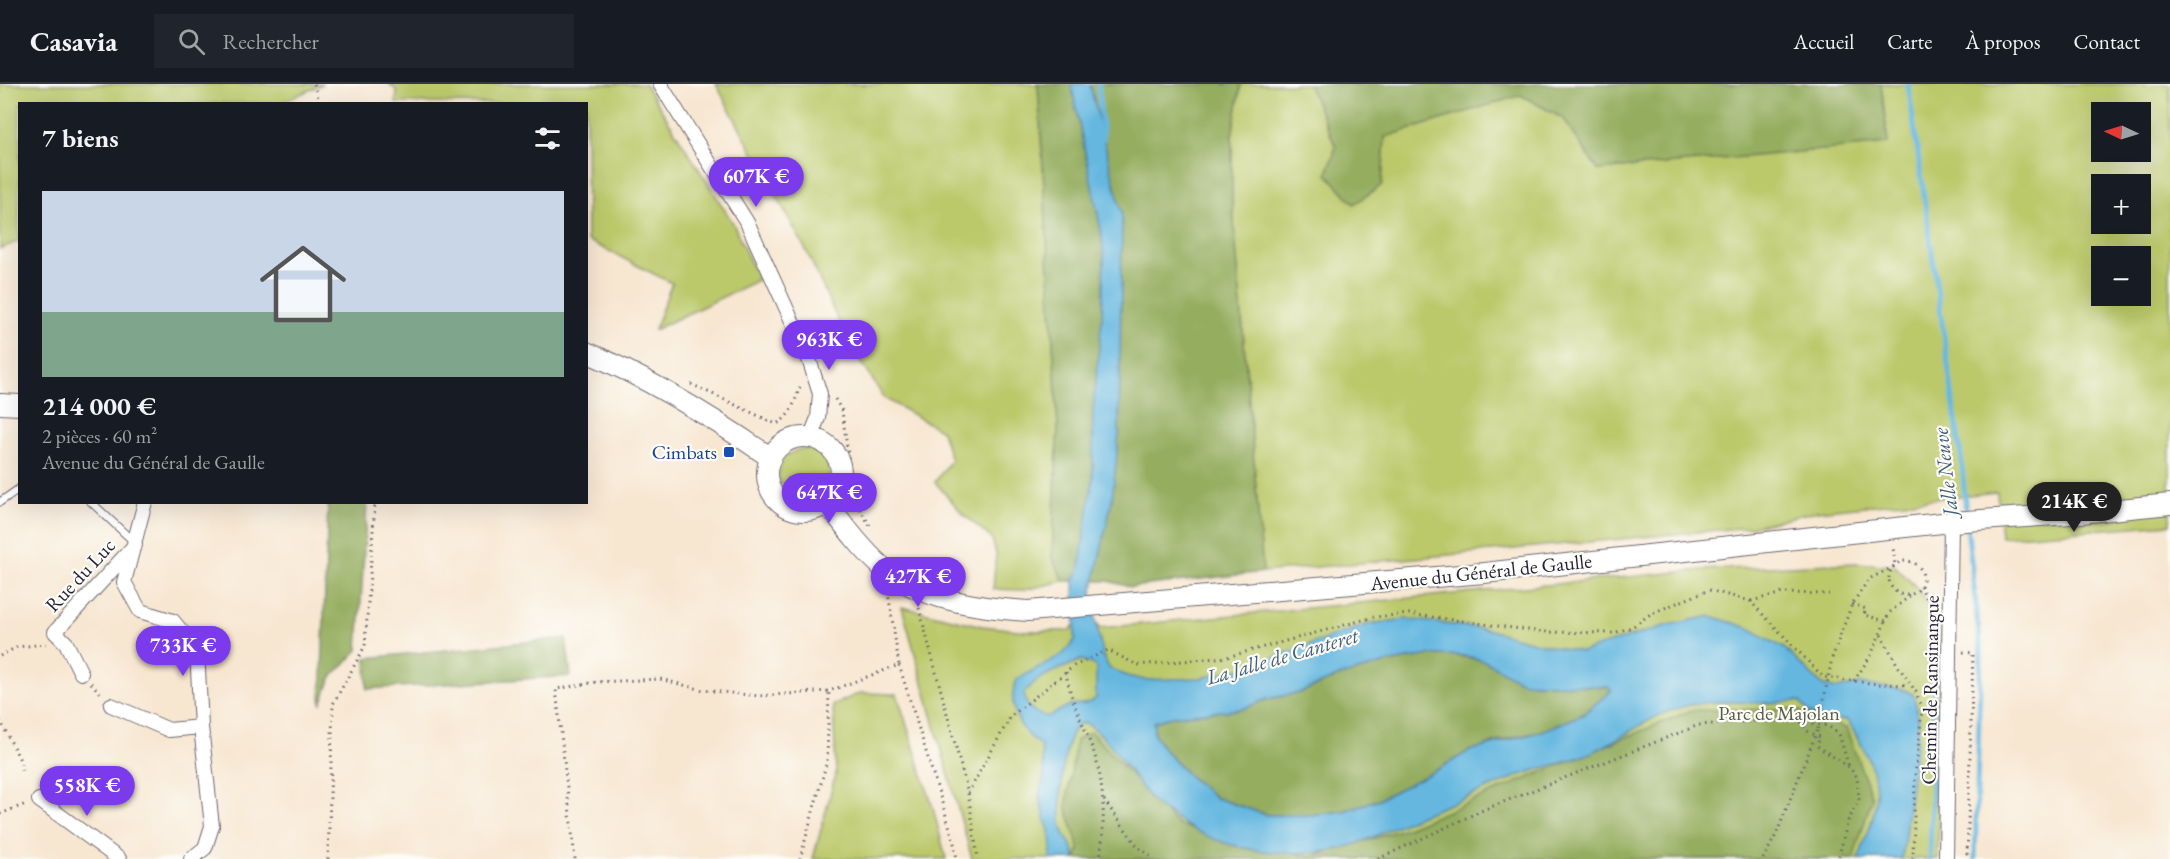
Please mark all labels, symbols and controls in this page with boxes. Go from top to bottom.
search box [154,14,574,68]
text: Casavia [30,23,118,59]
icon: search [175,25,208,58]
text: Rechercher [223,27,319,56]
text: Accueil [1794,28,1854,55]
text: Carte [1887,28,1932,55]
text: À propos [1965,28,2040,55]
text: Contact [2073,28,2140,55]
north arrow [2091,102,2151,162]
map controls [2091,102,2151,306]
text: 7 biens [42,121,119,155]
icon: filters [531,122,564,155]
pin: 607K € [707,157,805,208]
text: 607K € [723,163,789,189]
button: + [2091,174,2151,234]
icon: home [249,230,357,338]
button: − [2091,246,2151,306]
pin: 963K € [780,320,878,371]
text: 963K € [796,326,862,352]
text: 214 000 € [42,389,156,423]
text: 2 pièces · 60 m² [42,423,157,449]
water label: Jalle Neuve [1926,425,1964,522]
place label: Cimbats [652,439,717,465]
marker: Cimbats [722,445,736,459]
text: Avenue du Général de Gaulle [42,449,265,475]
pin: 647K € [780,473,878,524]
text: 647K € [796,479,862,505]
pin: 214K € [2025,482,2123,533]
text: 214K € [2041,488,2107,514]
street label: Rue du Luc [39,533,121,617]
street label: Avenue du Général de Gaulle [1368,547,1593,597]
pin: 427K € [869,557,967,608]
text: 427K € [885,563,951,589]
street label: Chemin de Ransinangue [1915,595,1945,785]
water label: La Jalle de Canteret [1202,621,1362,691]
pin: 733K € [134,626,232,677]
text: 733K € [150,632,216,658]
park label: Parc de Majolan [1718,700,1840,726]
pin: 558K € [38,766,136,817]
text: 558K € [54,772,120,798]

